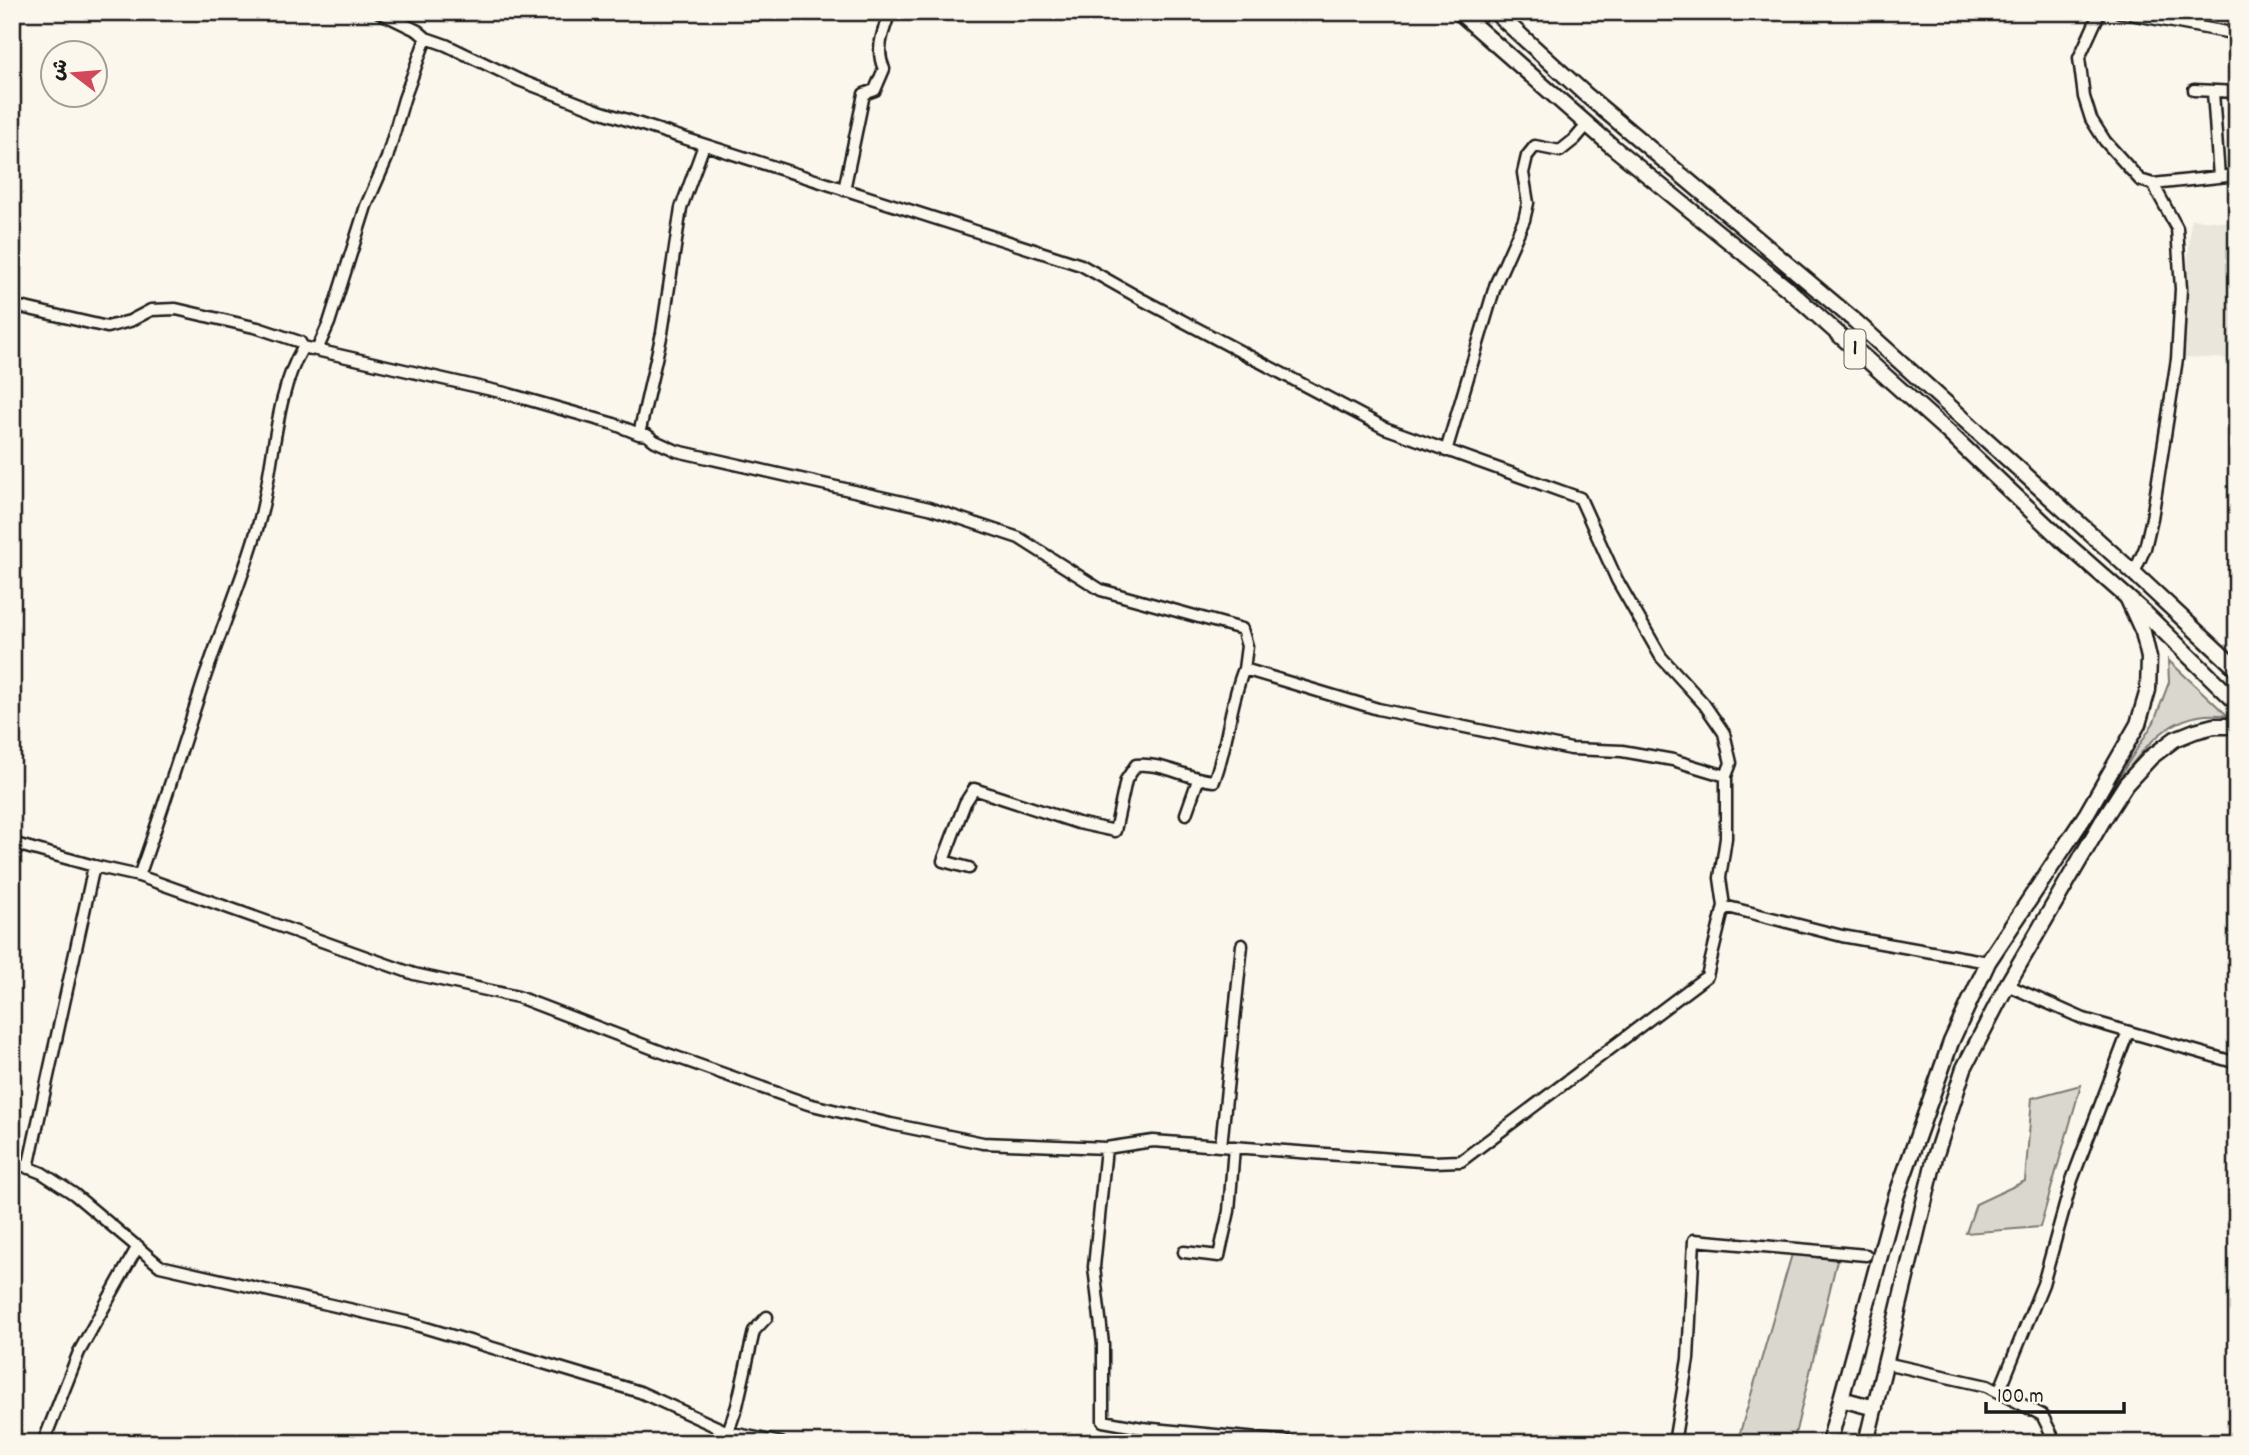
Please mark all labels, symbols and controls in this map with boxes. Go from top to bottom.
north arrow [38,38,108,108]
text: ش [45,56,77,84]
road number: 1 [1844,330,1866,368]
scale bar [1986,1371,2125,1415]
text: 100 m [1997,1383,2044,1413]

